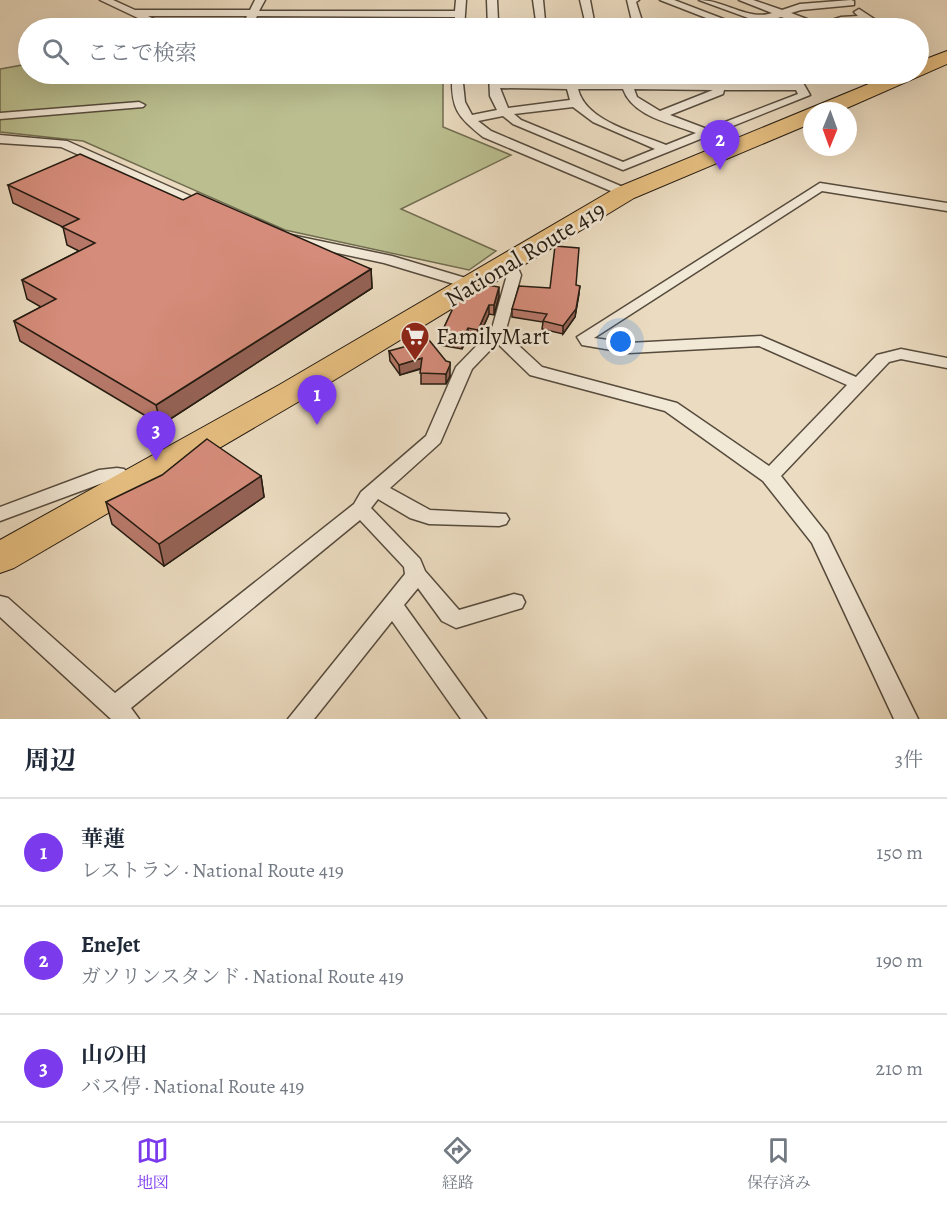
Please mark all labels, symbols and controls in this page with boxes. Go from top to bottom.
search box [18,18,929,84]
icon: search [39,35,72,68]
text: ここで検索 [87,38,197,68]
north arrow [803,102,857,156]
pin: 2 [700,120,740,170]
street label: National Route 419 [439,193,611,315]
supermarket icon: FamilyMart [399,320,431,362]
place label: FamilyMart [436,320,550,352]
your location [606,327,635,356]
pin: 1 [298,376,336,425]
pin: 3 [136,412,176,461]
text: 周辺 [24,743,76,778]
text: 3件 [895,746,923,773]
text: 華蓮 [81,824,125,854]
text: 1 [40,839,47,866]
text: 150 m [876,839,923,866]
text: レストラン · National Route 419 [81,857,344,884]
text: EneJet [81,930,140,960]
text: 2 [39,947,48,974]
text: 190 m [876,947,923,974]
text: ガソリンスタンド · National Route 419 [81,963,404,990]
text: 山の田 [81,1040,147,1070]
text: 3 [39,1055,48,1082]
text: 210 m [875,1055,923,1082]
text: バス停 · National Route 419 [81,1073,304,1100]
tab: 地図 [136,1134,169,1194]
tab: 経路 [441,1134,474,1194]
tab: 保存済み [747,1134,811,1194]

